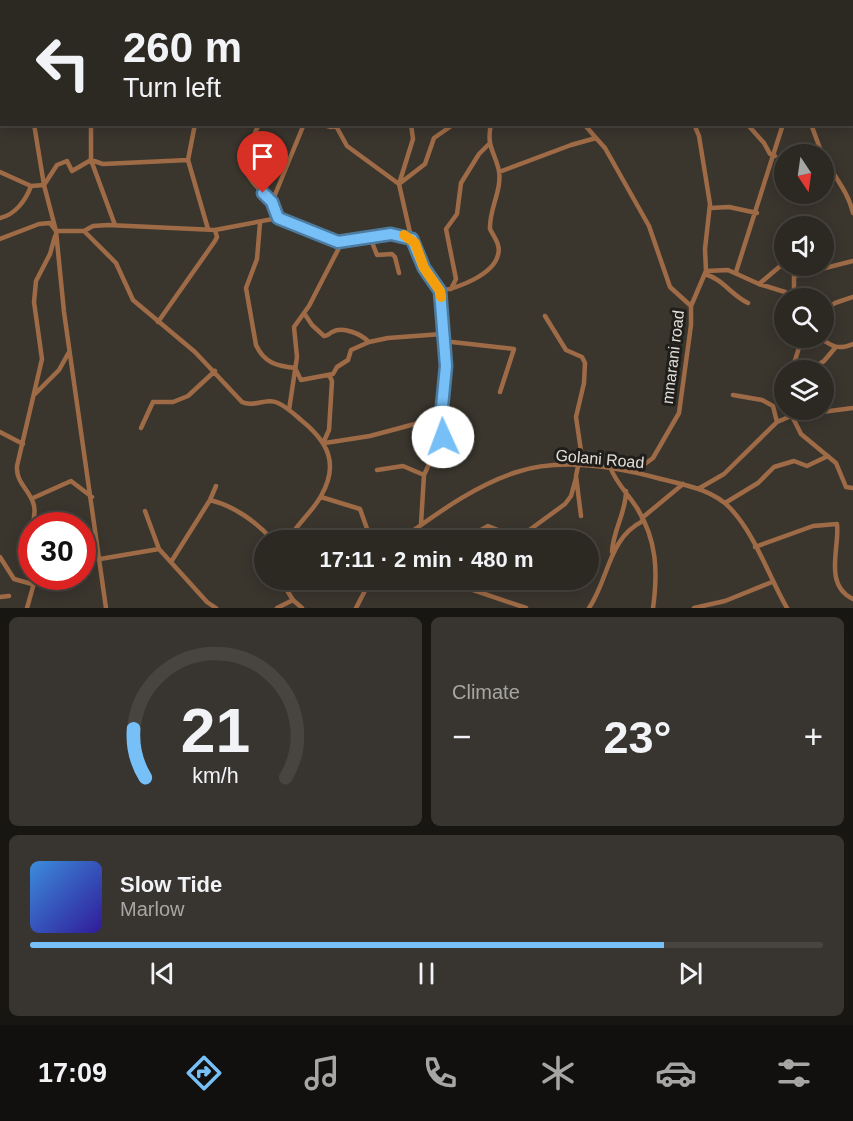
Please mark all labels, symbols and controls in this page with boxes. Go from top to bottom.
icon: left [24,24,102,102]
text: 260 m [123,24,242,71]
text: Turn left [123,73,221,103]
pin [237,131,288,193]
icon: arrive [246,140,279,173]
north arrow [774,144,834,204]
map controls [774,144,834,420]
button: sound [774,216,834,276]
button: search [774,288,834,348]
street label: mnarani road [659,309,687,405]
button: layers [774,360,834,420]
position arrow [411,405,475,469]
street label: Golani Road [555,447,645,471]
speed limit sign: 30 [18,512,96,590]
text: 17:11 · 2 min · 480 m [320,547,534,572]
text: Climate [452,681,520,703]
text: 21 [181,696,250,765]
text: 23° [603,712,672,763]
text: − [452,718,471,755]
text: + [804,718,823,755]
text: km/h [192,765,239,789]
text: Slow Tide [120,872,222,897]
text: Marlow [120,898,184,920]
icon: previous [146,957,179,990]
icon: pause [410,957,443,990]
icon: next [674,957,707,990]
icon: directions [183,1052,225,1094]
icon: music [301,1052,343,1094]
icon: phone [419,1052,461,1094]
icon: climate [537,1052,579,1094]
icon: car [655,1052,697,1094]
icon: filters [773,1052,815,1094]
text: 17:09 [38,1058,107,1088]

